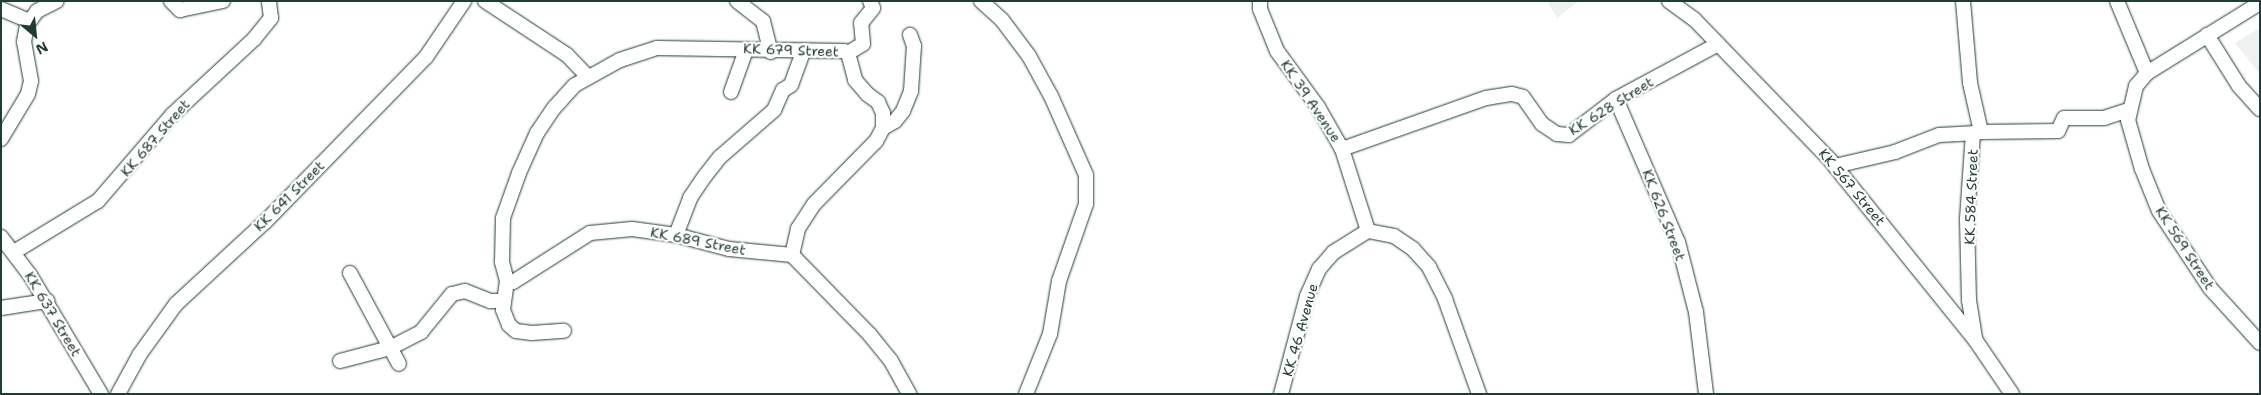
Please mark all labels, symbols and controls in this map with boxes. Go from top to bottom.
north arrow [10,10,60,60]
text: N [33,38,51,59]
street label: KK 679 Street [743,40,839,60]
street label: KK 39 Avenue [1277,57,1345,145]
street label: KK 628 Street [1566,73,1656,139]
street label: KK 687 Street [117,96,193,180]
street label: KK 567 Street [1815,145,1889,229]
street label: KK 584 Street [1961,149,1981,245]
street label: KK 641 Street [250,157,328,235]
street label: KK 626 Street [1639,167,1689,263]
street label: KK 569 Street [2152,203,2218,293]
street label: KK 689 Street [649,224,747,258]
street label: KK 637 Street [21,269,85,359]
street label: KK 46 Avenue [1279,281,1321,379]

